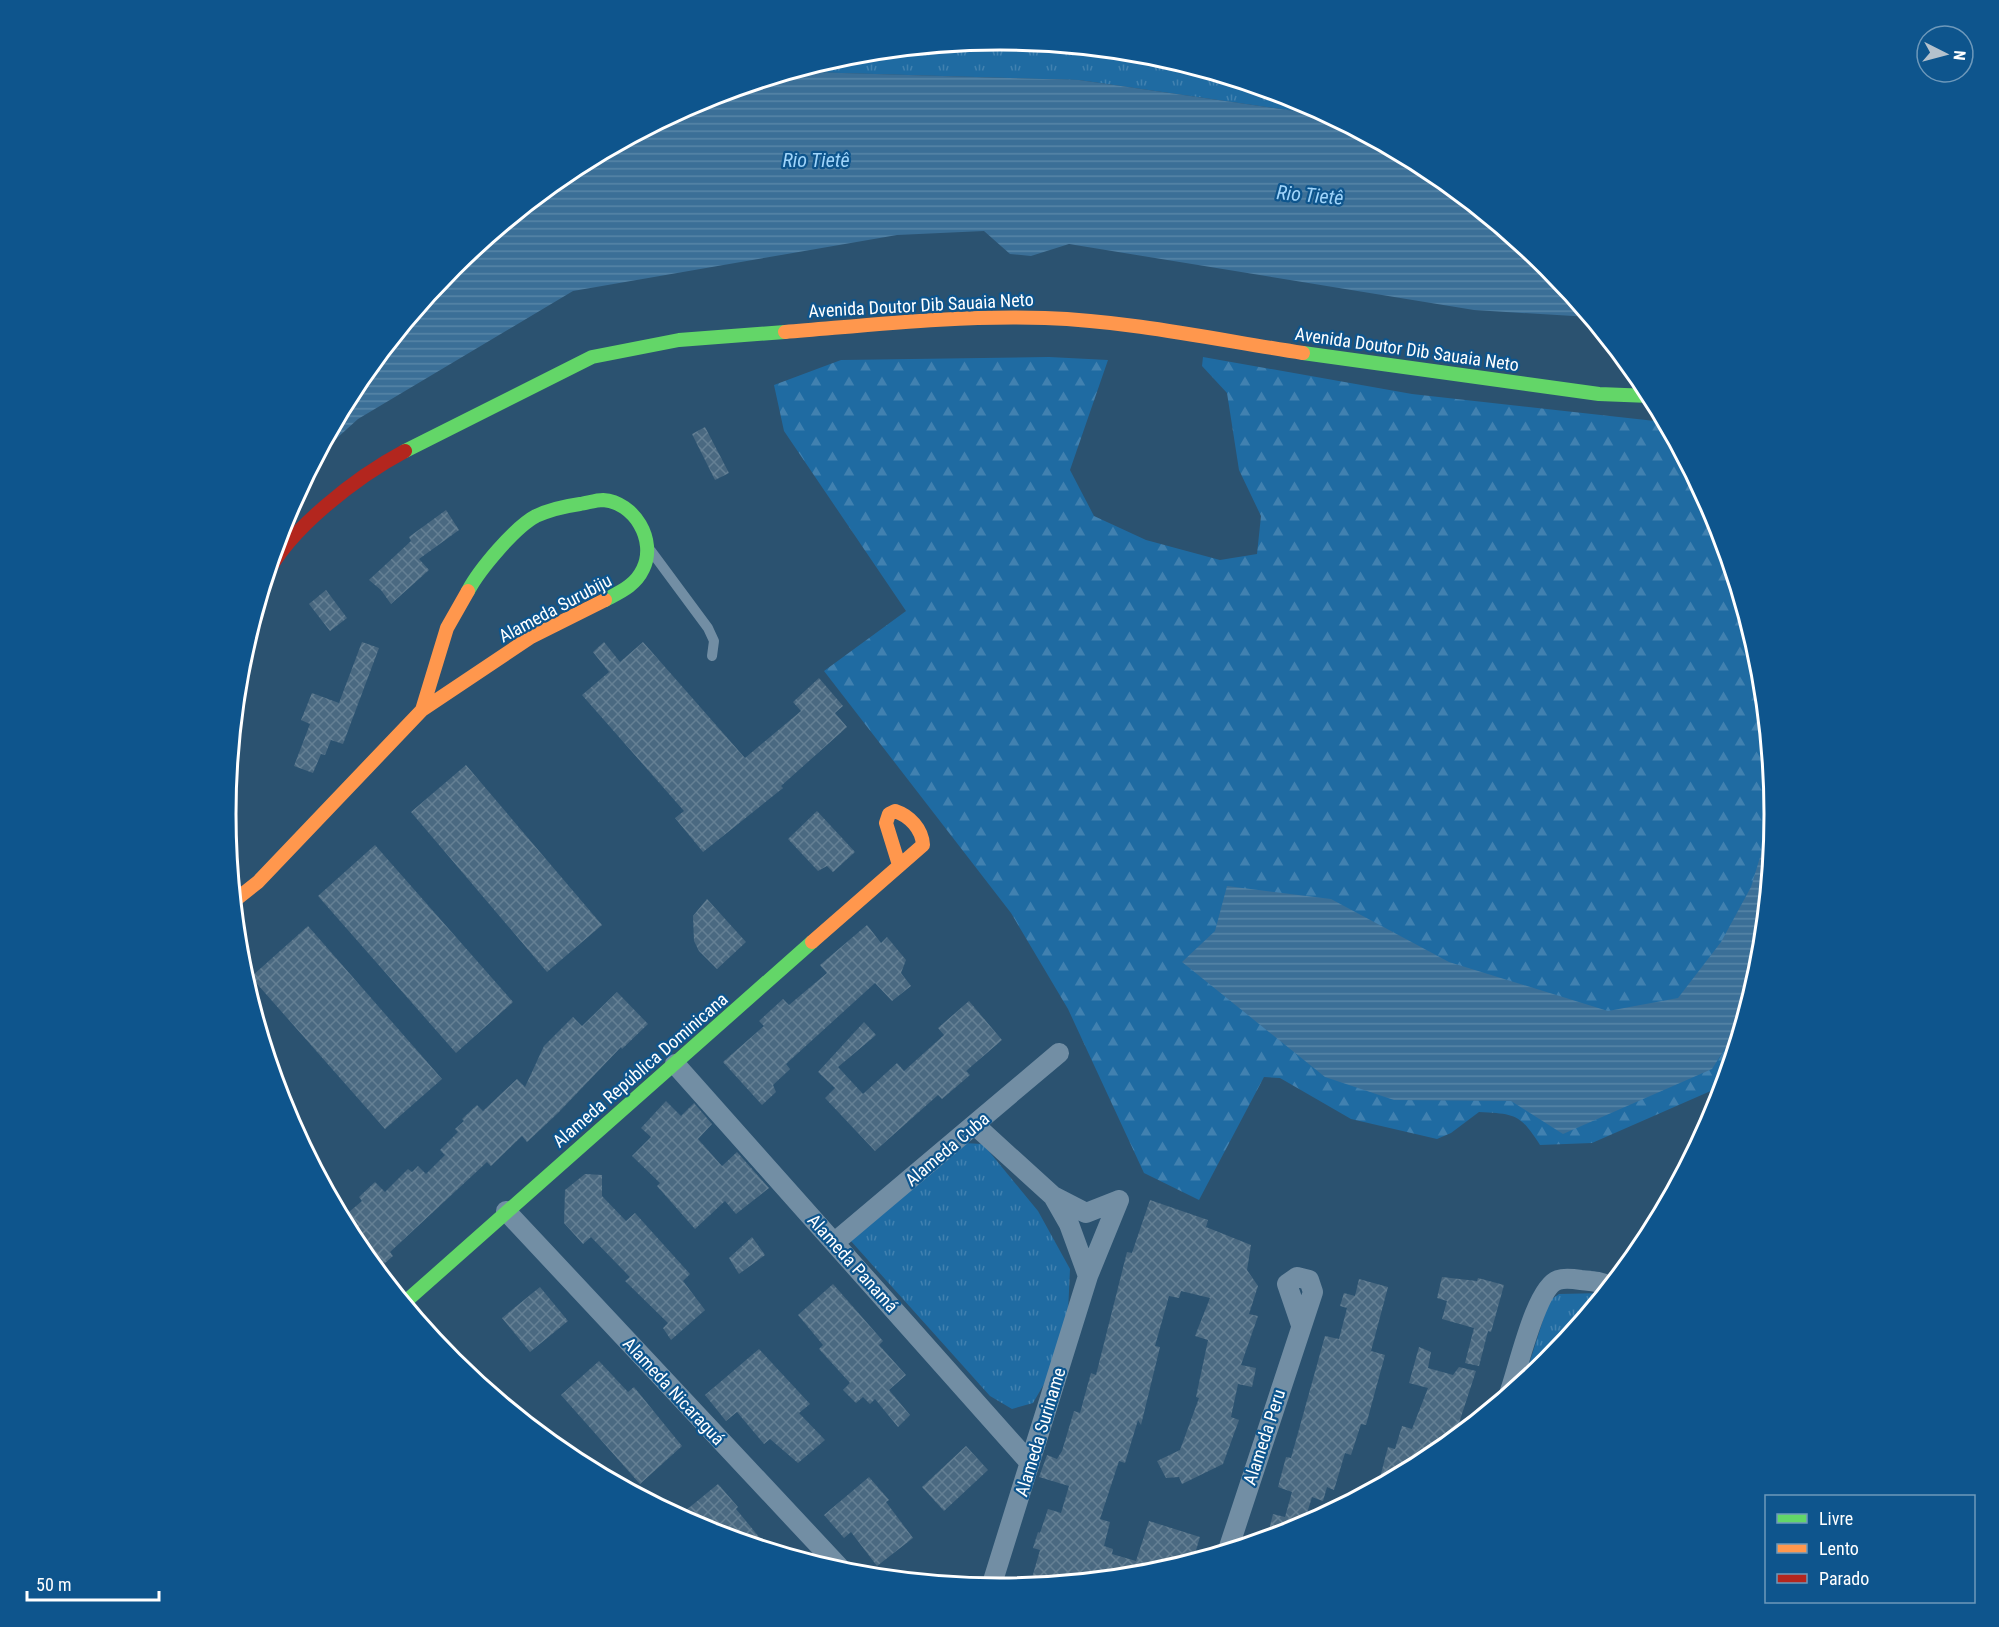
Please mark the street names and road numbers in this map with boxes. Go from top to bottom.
street label: Avenida Doutor Dib Sauaia Neto [808,289,1034,321]
street label: Avenida Doutor Dib Sauaia Neto [1294,323,1520,375]
street label: Alameda Surubiju [495,569,615,647]
street label: Alameda República Dominicana [548,988,732,1152]
street label: Alameda Cuba [901,1108,993,1190]
street label: Alameda Panamá [803,1210,903,1316]
street label: Alameda Nicaraguá [619,1333,729,1449]
street label: Alameda Suriname [1010,1365,1070,1499]
street label: Alameda Peru [1239,1387,1289,1487]

